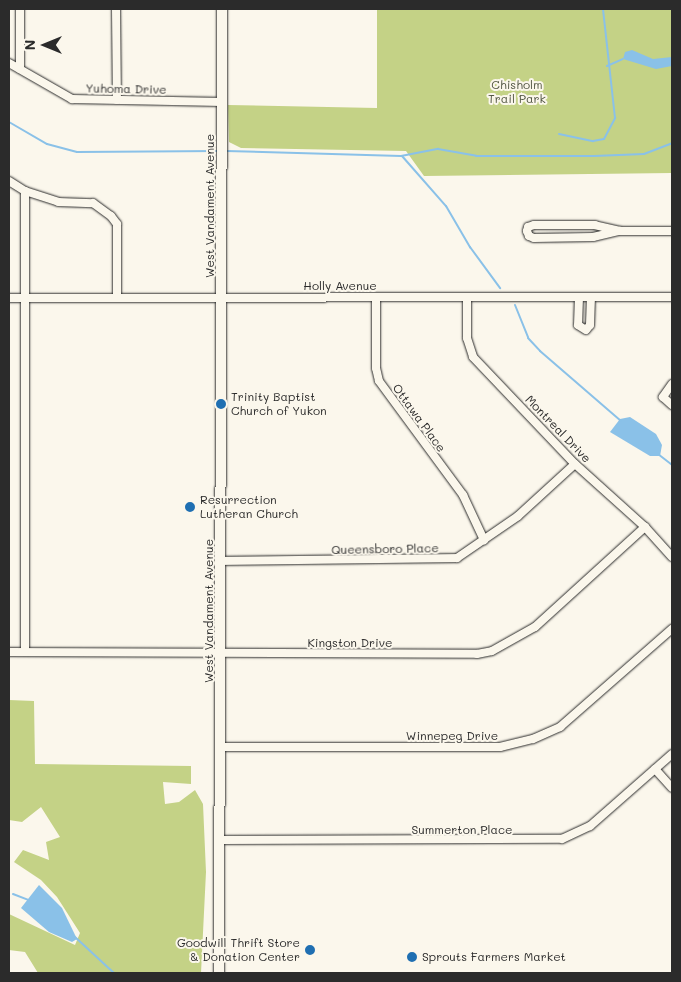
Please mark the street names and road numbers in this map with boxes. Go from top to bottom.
street label: Yuhoma Drive [85,81,167,97]
street label: West Vandament Avenue [203,134,217,278]
street label: Holly Avenue [303,279,377,293]
street label: Ottawa Place [390,381,448,455]
street label: Montreal Drive [522,392,594,466]
street label: West Vandament Avenue [202,539,216,683]
street label: Queensboro Place [331,541,439,557]
street label: Kingston Drive [308,636,392,650]
street label: Winnepeg Drive [406,729,498,743]
street label: Summerton Place [411,823,513,837]

